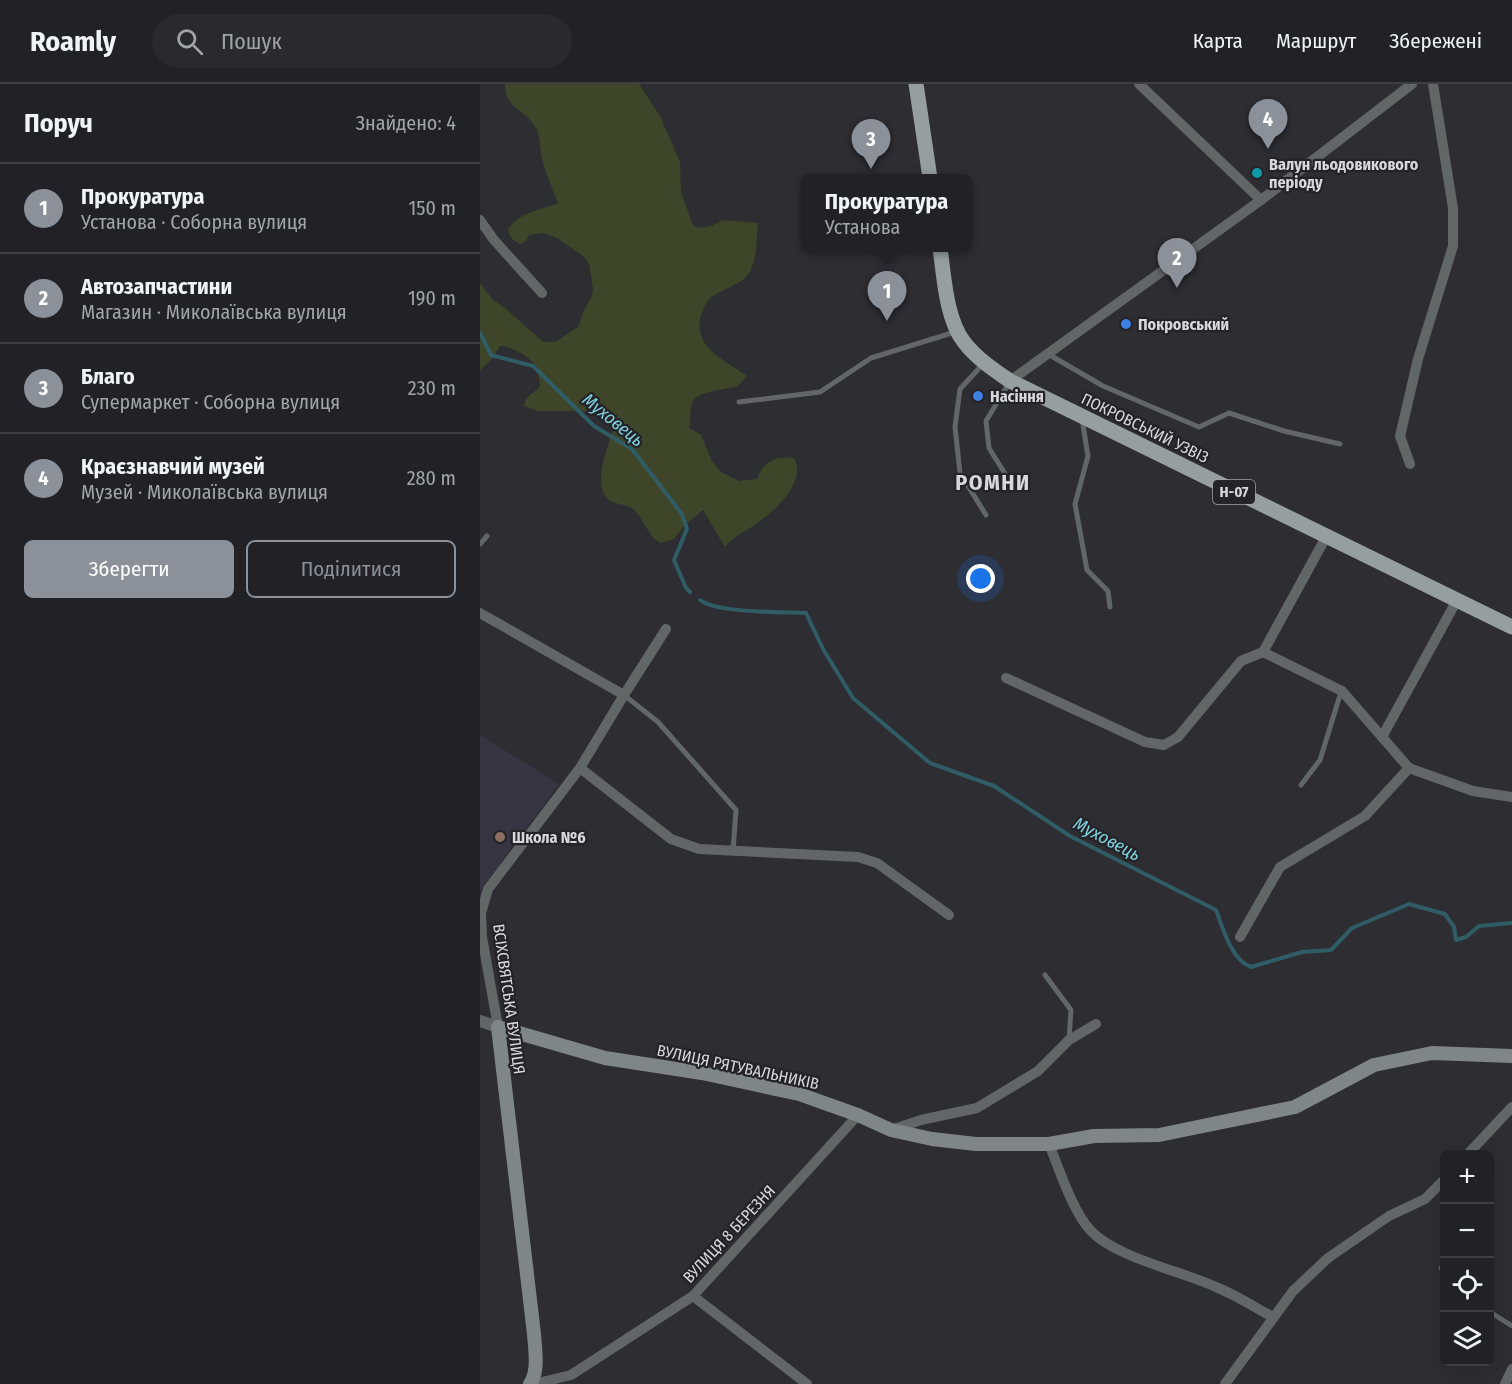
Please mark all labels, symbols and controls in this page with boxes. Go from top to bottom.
search box [152,14,572,68]
text: Roamly [30,25,116,58]
icon: search [173,25,206,58]
text: Пошук [221,28,282,55]
text: Карта [1193,28,1243,54]
text: Маршрут [1276,28,1356,54]
text: Збережені [1389,28,1482,54]
pin: 4 [1248,100,1288,149]
text: Поруч [24,108,93,139]
text: Знайдено: 4 [356,111,456,135]
pin: 3 [852,120,890,169]
place label: Валун льодовикового періоду [1269,155,1419,192]
marker: Валун льодовикового періоду [1250,166,1264,180]
popup [801,174,972,252]
text: Прокуратура [81,183,204,210]
text: Прокуратура [825,188,948,215]
text: 1 [39,196,48,220]
text: 150 m [409,196,456,220]
text: Установа · Соборна вулиця [81,210,307,234]
text: Установа [825,215,900,239]
pin: 2 [1158,238,1196,288]
pin: 1 [868,272,906,321]
text: Автозапчастини [81,273,232,300]
text: 2 [39,286,48,310]
text: 190 m [408,286,456,310]
text: Магазин · Миколаївська вулиця [81,300,347,324]
place label: Покровський [1138,315,1229,334]
marker: Покровський [1119,317,1133,331]
text: Благо [81,363,135,390]
text: 3 [39,376,48,400]
text: 230 m [408,376,456,400]
place label: Насіння [990,387,1044,406]
water label: Муховець [578,389,648,451]
marker: Насіння [971,389,985,403]
street label: ПОКРОВСЬКИЙ УЗВІЗ [1078,389,1212,467]
text: Супермаркет · Соборна вулиця [81,390,340,414]
text: Краєзнавчий музей [81,453,265,480]
text: 4 [38,466,49,490]
text: 280 m [407,466,456,490]
district label: РОМНИ [955,469,1031,496]
text: Музей · Миколаївська вулиця [81,480,328,504]
road number: Н-07 [1213,480,1255,504]
button: Зберегти [24,540,234,598]
button: Поділитися [246,540,456,598]
your location [966,564,995,593]
water label: Муховець [1070,812,1144,866]
place label: Школа №6 [512,828,586,847]
marker: Школа №6 [493,830,507,844]
street label: ВСІХСВЯТСЬКА ВУЛИЦЯ [489,923,529,1075]
street label: ВУЛИЦЯ РЯТУВАЛЬНИКІВ [655,1041,821,1094]
map controls [1440,1150,1494,1366]
button: + [1440,1150,1494,1204]
street label: ВУЛИЦЯ 8 БЕРЕЗНЯ [679,1181,779,1287]
button: − [1440,1204,1494,1258]
button: locate [1440,1258,1494,1312]
button: layers [1440,1312,1494,1366]

